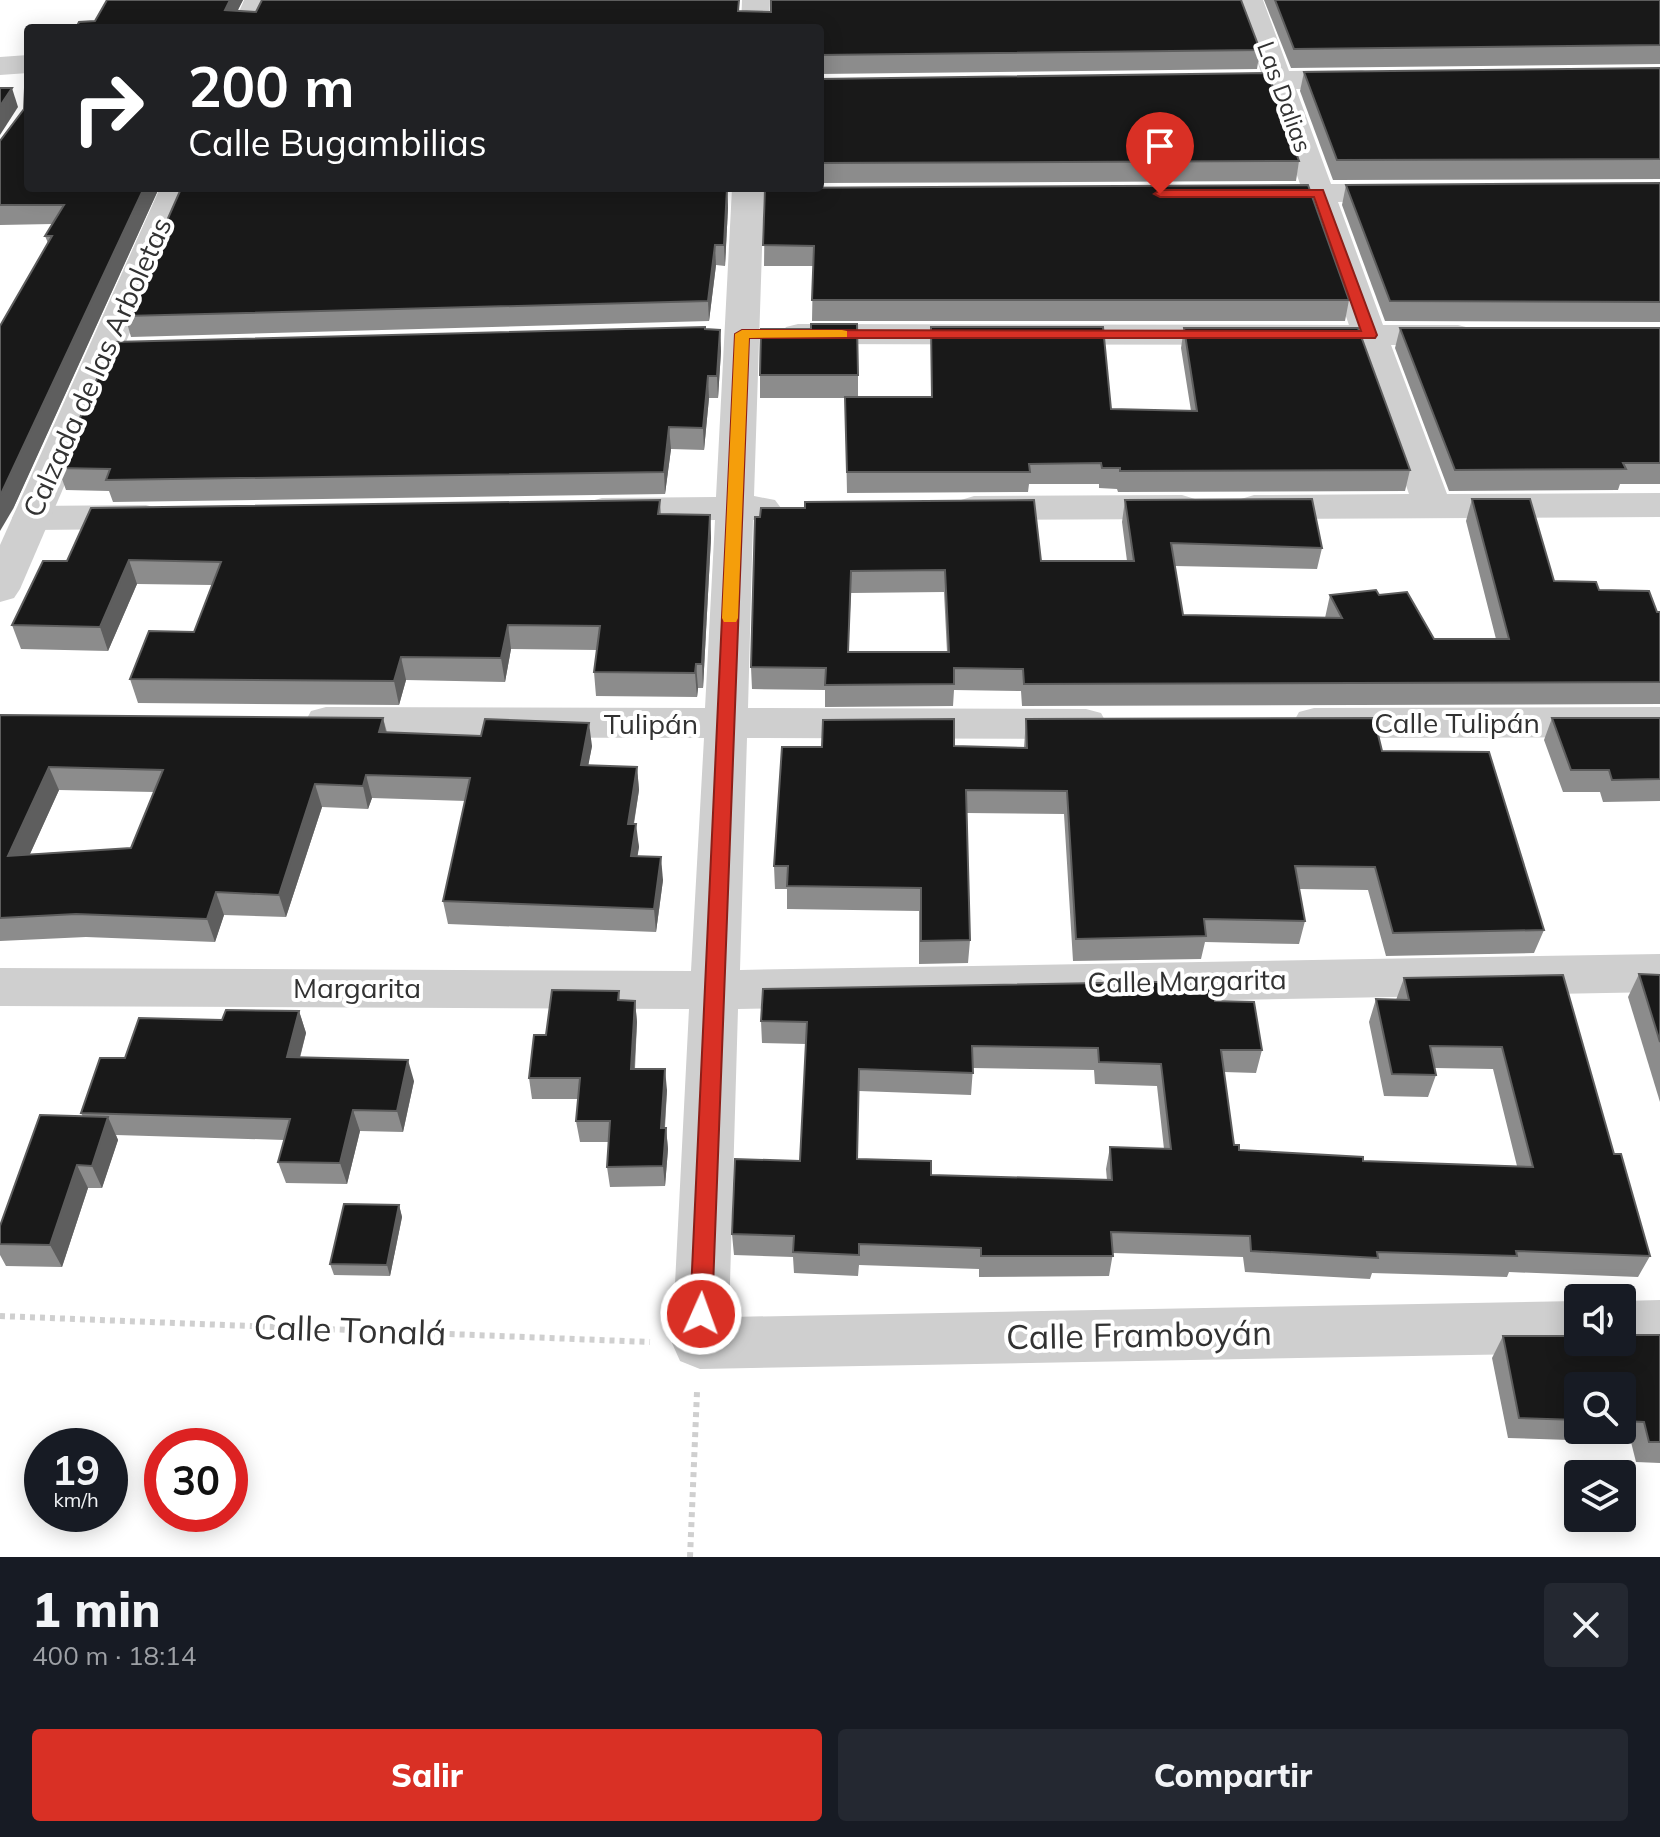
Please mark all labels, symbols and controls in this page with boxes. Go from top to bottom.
street label: Las Dalias [1251,37,1319,156]
text: 200 m [188,51,355,121]
icon: right [56,56,160,160]
pin [1126,112,1194,194]
text: Calle Bugambilias [188,120,487,165]
icon: arrive [1138,124,1182,168]
street label: Calzada de las Arboletas [15,212,178,522]
street label: Calle Tulipán [1374,705,1540,740]
street label: Tulipán [604,706,698,741]
street label: Calle Margarita [1087,961,1287,1000]
street label: Margarita [293,970,421,1005]
position arrow [659,1272,743,1356]
map controls [1564,1284,1636,1532]
button: sound [1564,1284,1636,1356]
street label: Calle Tonalá [253,1305,447,1354]
street label: Calle Framboyán [1006,1311,1272,1358]
button: search [1564,1372,1636,1444]
speed limit sign: 30 [144,1428,248,1532]
text: 19 [52,1445,100,1495]
button: layers [1564,1460,1636,1532]
text: km/h [53,1487,99,1512]
text: 1 min [32,1579,161,1639]
button: close [1544,1583,1628,1667]
text: 400 m · 18:14 [32,1639,196,1672]
button: Salir [32,1729,822,1821]
button: Compartir [838,1729,1628,1821]

